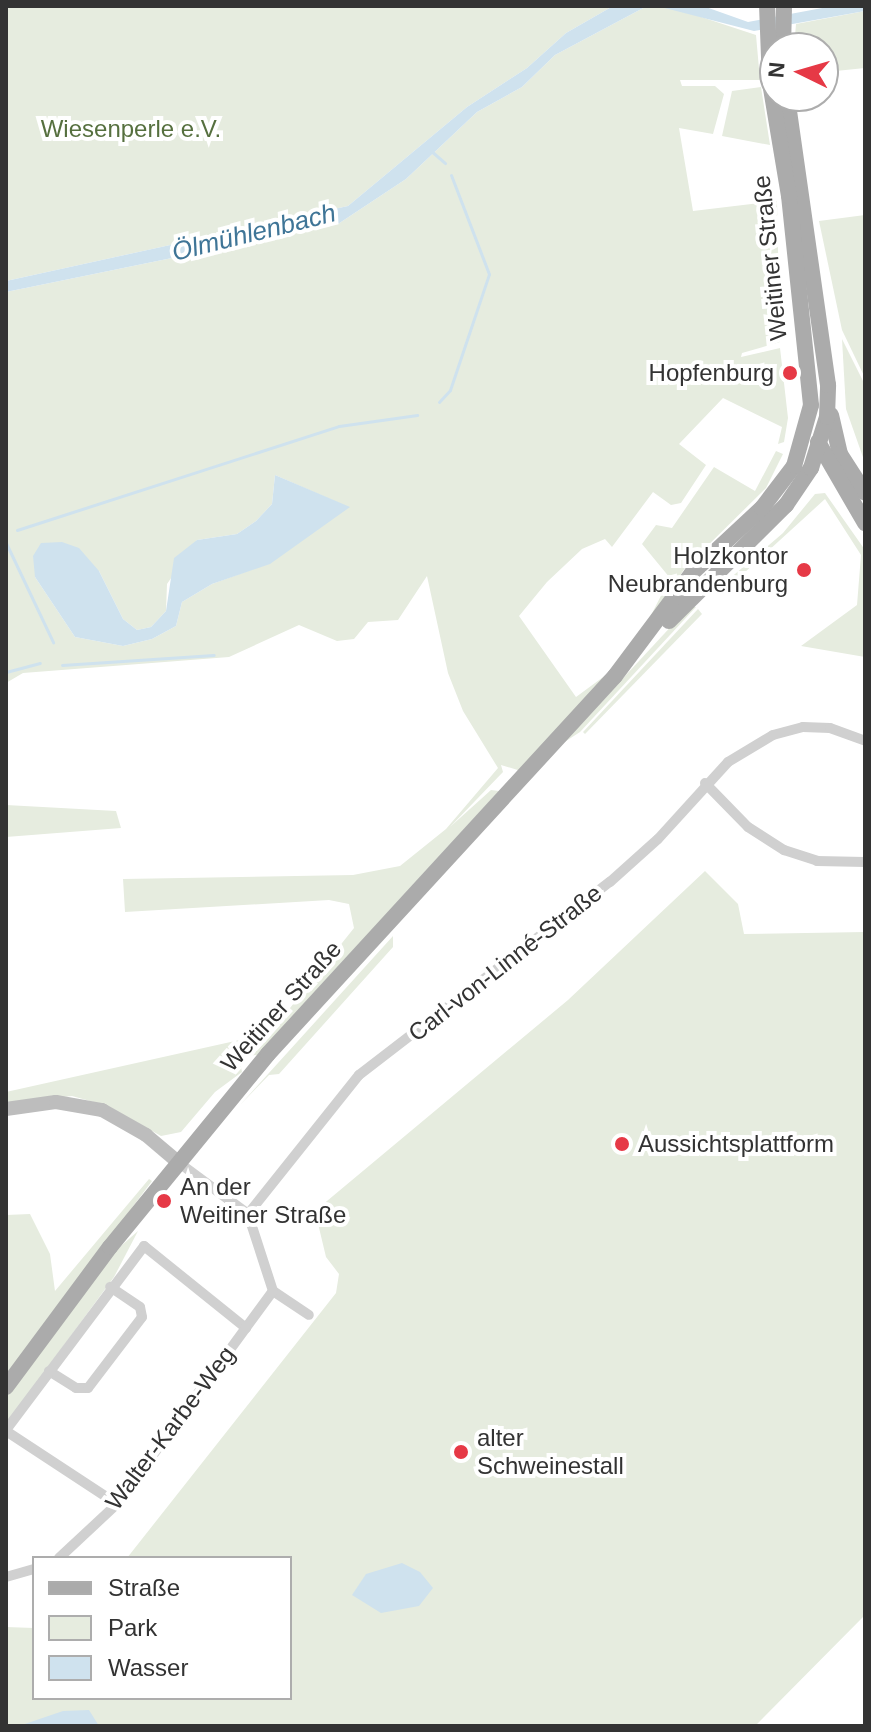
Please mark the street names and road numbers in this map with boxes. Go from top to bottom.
street label: Weitiner Straße [747,174,793,342]
street label: Carl-von-Linné-Straße [403,879,607,1047]
street label: Weitiner Straße [215,935,347,1077]
street label: Walter-Karbe-Weg [99,1341,241,1515]

